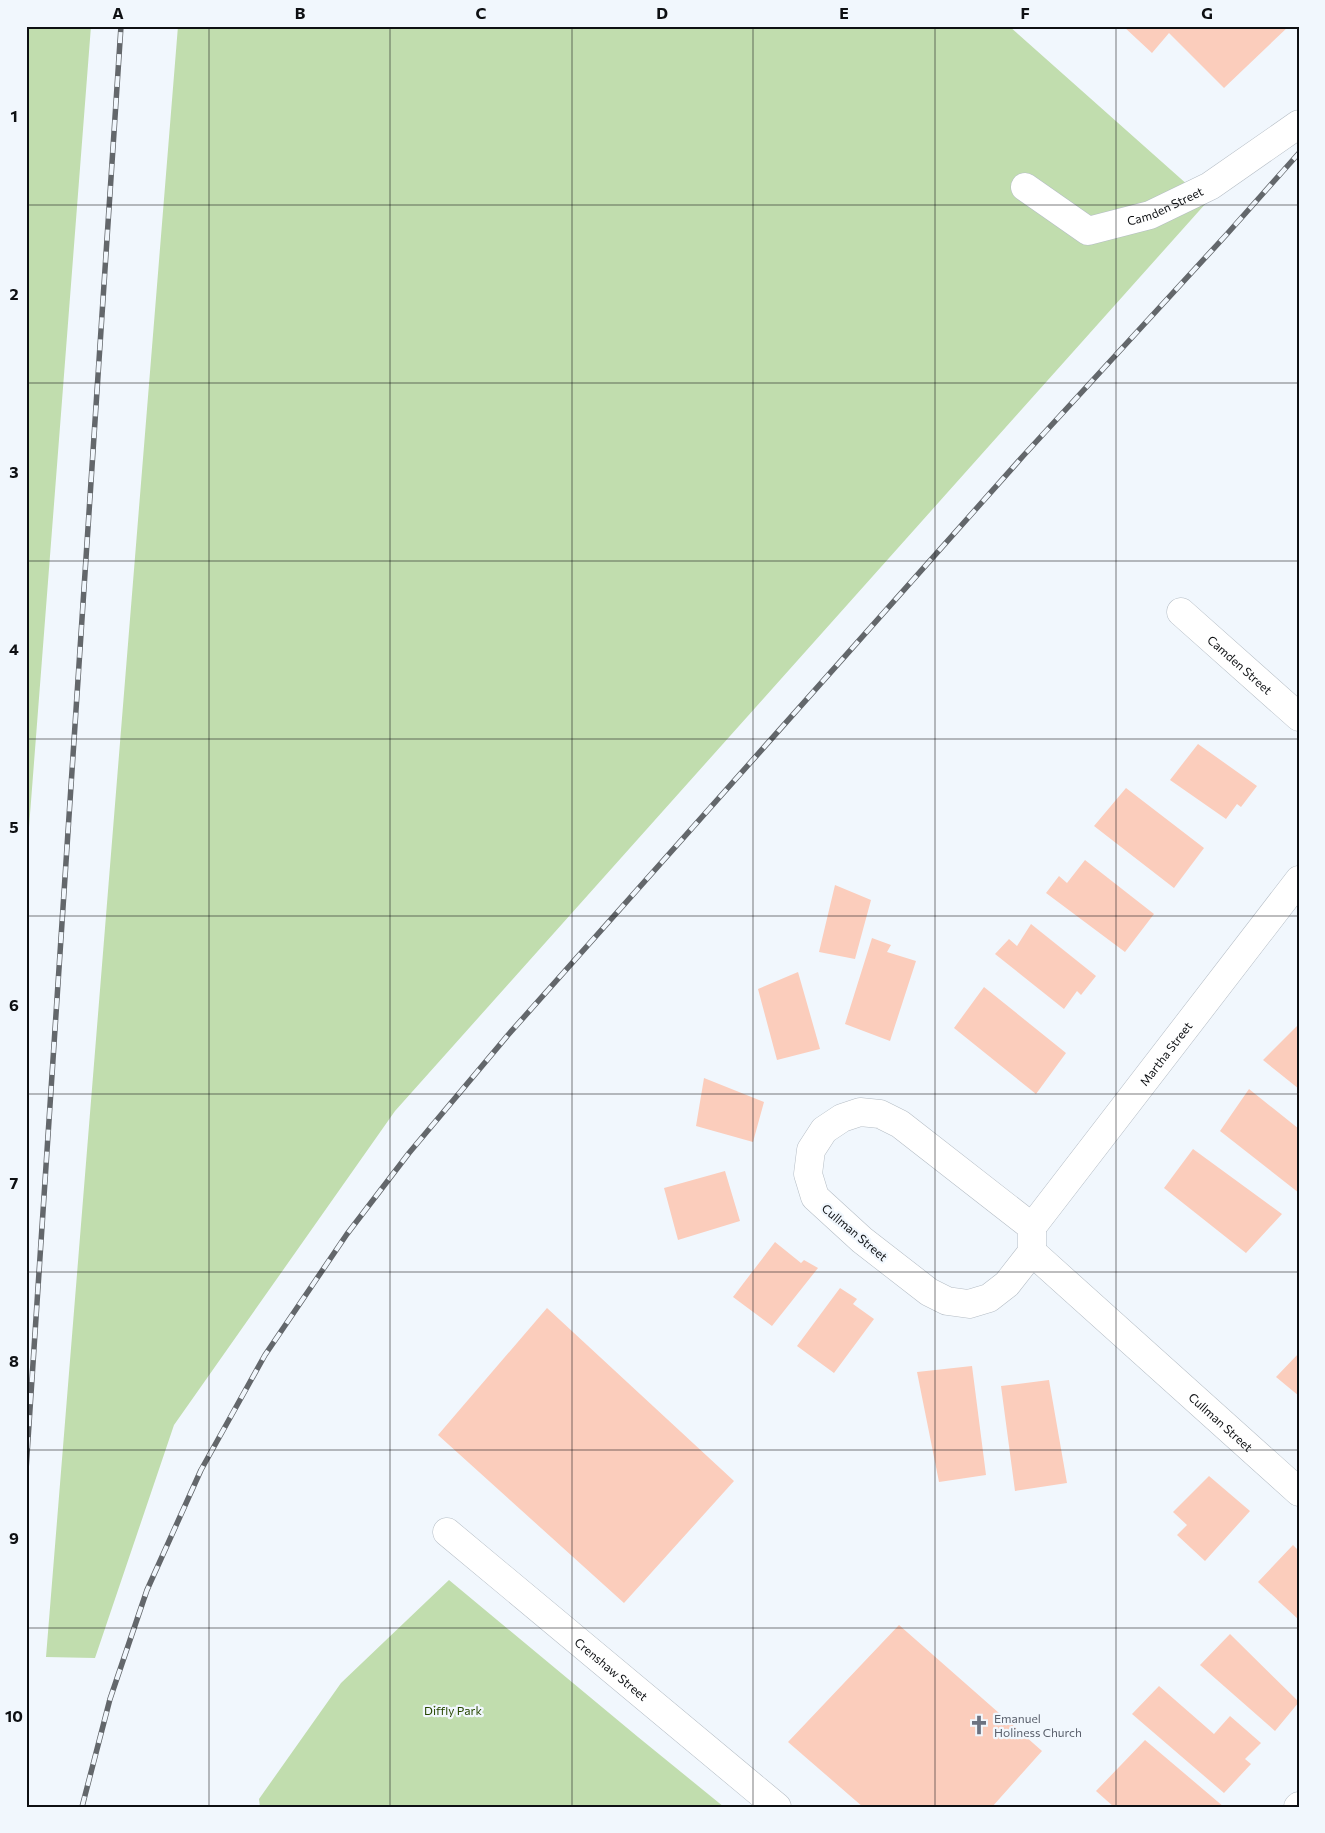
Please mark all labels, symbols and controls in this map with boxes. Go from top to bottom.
text: A [112,3,124,22]
text: B [295,3,306,22]
text: C [476,3,487,22]
text: D [656,3,668,22]
text: E [839,3,849,22]
text: F [1020,3,1030,22]
text: G [1201,3,1213,22]
text: 1 [10,106,18,125]
street label: Camden Street [1125,183,1205,228]
text: 2 [9,284,19,303]
text: 3 [9,462,19,481]
street label: Camden Street [1205,632,1275,697]
text: 4 [9,639,19,658]
text: 5 [9,817,19,836]
text: 6 [9,995,19,1014]
street label: Martha Street [1137,1019,1195,1088]
text: 7 [10,1173,19,1192]
street label: Cullman Street [820,1201,891,1263]
text: 8 [9,1351,19,1370]
street label: Cullman Street [1186,1390,1256,1454]
text: 9 [9,1528,19,1547]
street label: Crenshaw Street [572,1635,651,1703]
park label: Diffly Park [424,1703,482,1717]
text: 10 [5,1706,23,1725]
place label: Emanuel Holiness Church [994,1711,1082,1739]
church icon: Emanuel Holiness Church [968,1714,990,1736]

